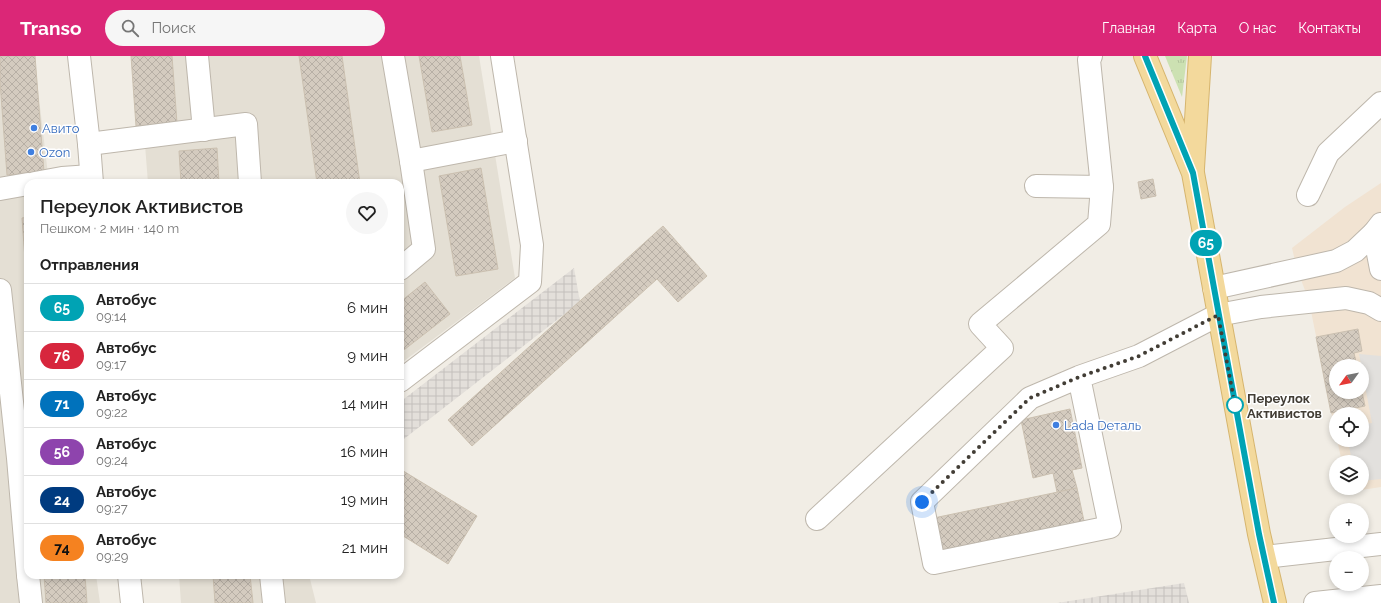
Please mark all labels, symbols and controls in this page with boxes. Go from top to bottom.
search box [105,10,385,46]
text: Transo [20,17,81,39]
icon: search [119,17,141,39]
text: Поиск [151,19,196,37]
text: Главная [1102,20,1155,36]
text: Карта [1177,20,1217,36]
text: О нас [1239,20,1276,36]
text: Контакты [1298,20,1361,36]
place label: Авито [42,121,80,136]
marker: Авито [29,123,39,133]
place label: Ozon [39,145,70,160]
marker: Ozon [26,147,36,157]
button: heart [346,192,388,234]
text: Переулок Активистов [40,195,243,217]
text: Пешком · 2 мин · 140 m [40,221,179,236]
line badge: 65 [1188,230,1224,256]
text: 65 [1198,235,1214,251]
text: Отправления [40,256,139,274]
text: Автобус [96,291,157,309]
text: 6 мин [347,299,388,317]
text: 65 [54,300,70,316]
text: 09:14 [96,309,127,324]
text: Автобус [96,339,157,357]
text: 9 мин [347,347,388,365]
text: 76 [54,348,70,364]
text: 09:17 [96,357,126,372]
north arrow [1329,359,1369,399]
map controls [1329,359,1369,591]
text: Автобус [96,387,157,405]
place label: Переулок Активистов [1247,391,1322,421]
text: 14 мин [341,395,388,413]
text: 71 [55,396,69,412]
marker: Переулок Активистов [1226,396,1244,414]
text: 09:22 [96,405,128,420]
button: locate [1329,407,1369,447]
place label: Lada Dеталь [1064,418,1141,433]
marker: Lada Dеталь [1051,420,1061,430]
text: Автобус [96,435,157,453]
text: 16 мин [341,443,388,461]
text: 56 [54,444,70,460]
text: 09:24 [96,453,128,468]
button: layers [1329,455,1369,495]
text: Автобус [96,483,157,501]
text: 19 мин [341,491,388,509]
text: 24 [54,492,70,508]
your location [912,492,932,512]
text: 09:27 [96,501,128,516]
button: + [1329,503,1369,543]
text: Автобус [96,531,157,549]
text: 21 мин [342,539,388,557]
text: 74 [54,540,70,556]
text: 09:29 [96,549,128,564]
button: − [1329,551,1369,591]

